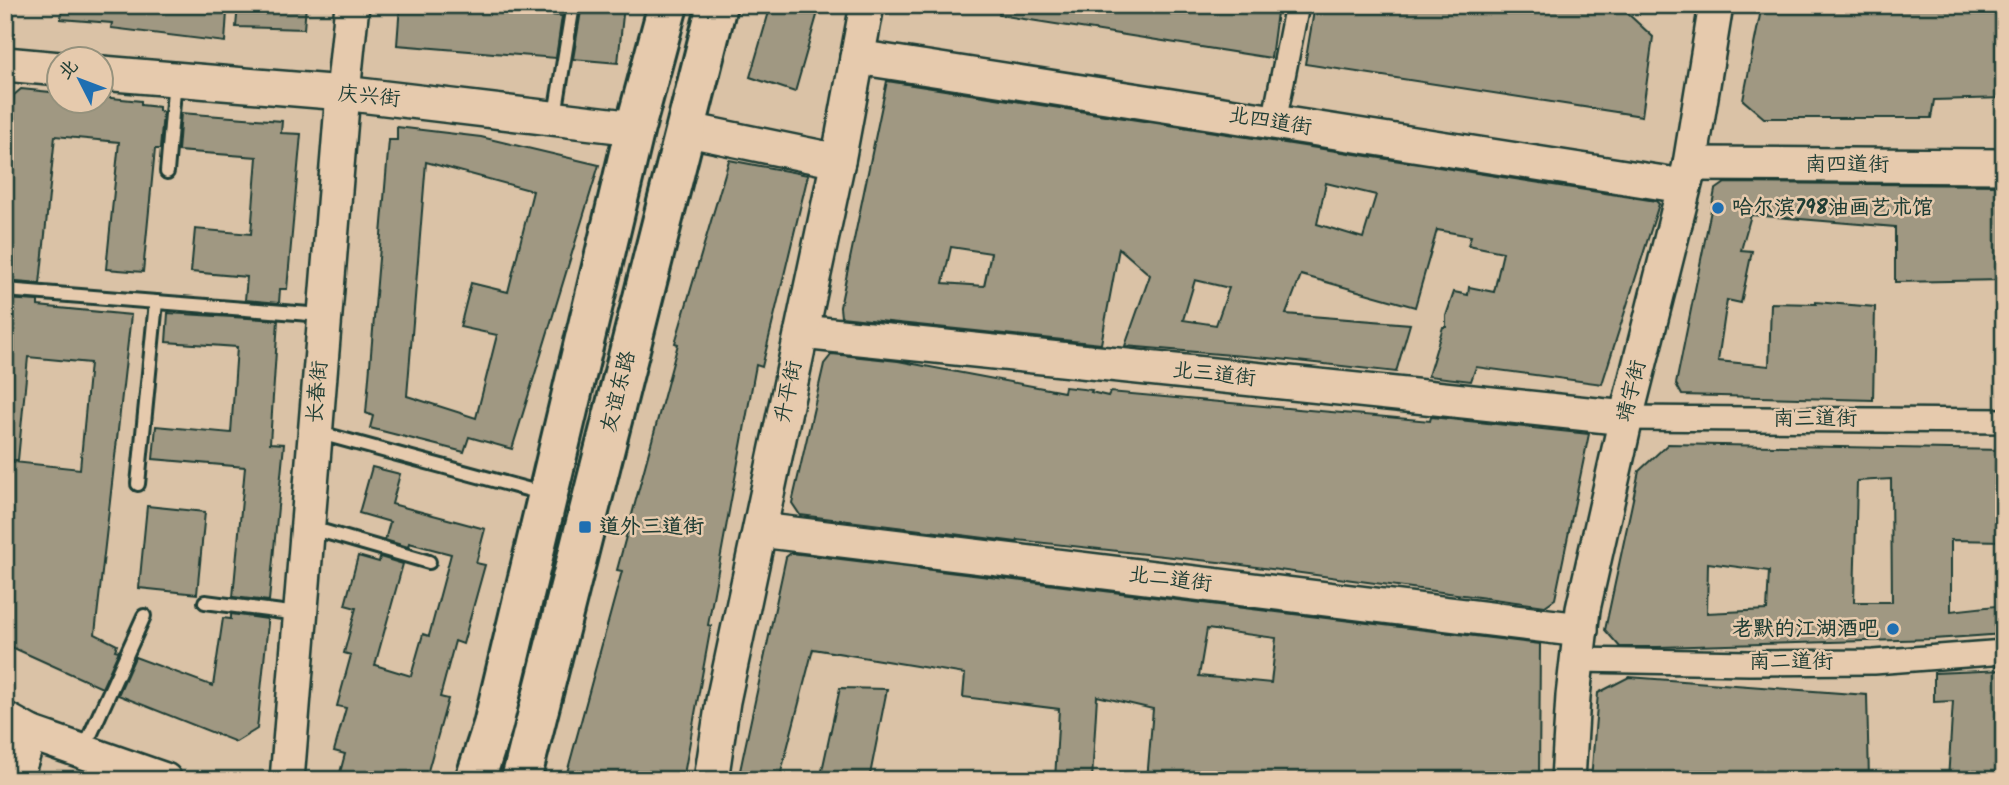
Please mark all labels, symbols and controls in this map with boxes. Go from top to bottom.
north arrow [46,46,116,116]
text: 北 [51,53,86,87]
street label: 庆兴街 [336,77,402,117]
street label: 北四道街 [1226,99,1314,145]
street label: 南四道街 [1805,149,1889,182]
place label: 哈尔滨798油画艺术馆 [1732,192,1933,225]
marker: 哈尔滨798油画艺术馆 [1710,200,1726,216]
street label: 友谊东路 [593,347,645,437]
street label: 北三道街 [1171,354,1257,396]
street label: 靖宇街 [1608,356,1656,426]
street label: 升平街 [766,358,812,426]
street label: 长春街 [299,359,337,425]
street label: 南三道街 [1773,403,1857,436]
place label: 道外三道街 [599,511,704,544]
marker: 道外三道街 [577,519,593,535]
street label: 北二道街 [1126,559,1214,601]
place label: 老默的江湖酒吧 [1732,613,1879,646]
marker: 老默的江湖酒吧 [1885,621,1901,637]
street label: 南二道街 [1749,646,1833,679]

